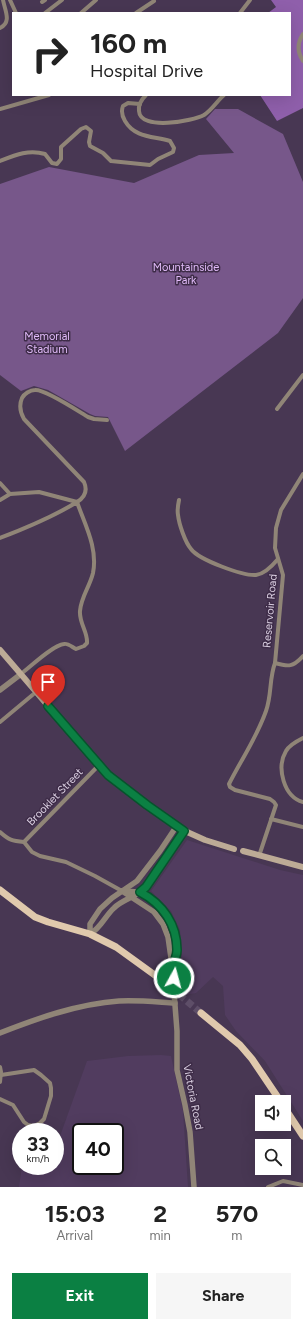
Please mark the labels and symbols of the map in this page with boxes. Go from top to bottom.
park label: Mountainside Park [153,261,219,287]
park label: Memorial Stadium [24,330,70,356]
street label: Reservoir Road [260,574,280,648]
pin [31,665,65,706]
street label: Brooklet Street [24,766,86,828]
position arrow [153,957,195,999]
street label: Victoria Road [180,1063,206,1131]
speed limit sign: 40 [72,1123,124,1175]

